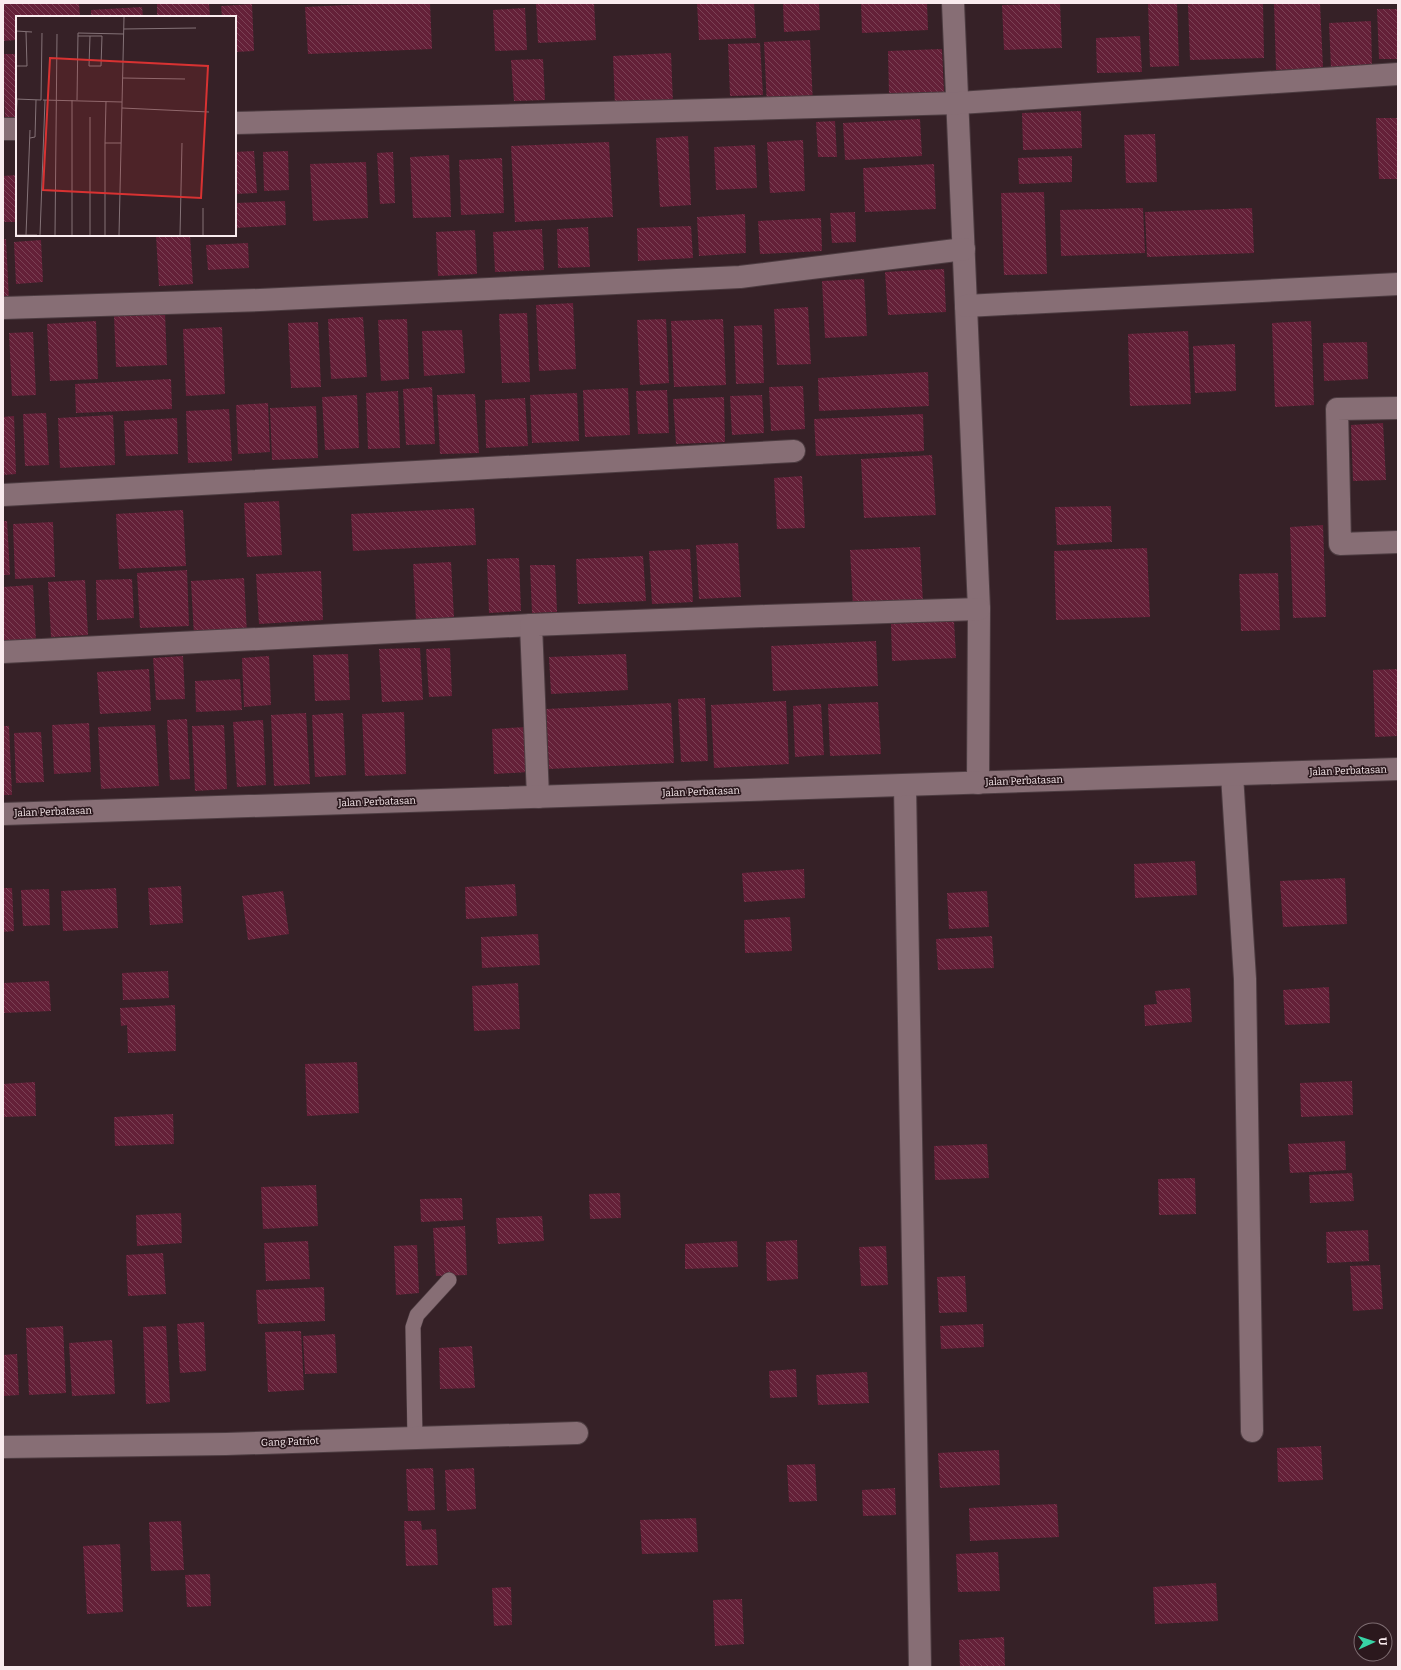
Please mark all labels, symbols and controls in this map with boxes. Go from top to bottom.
inset map [16,16,236,236]
street label: Jalan Perbatasan [1308,764,1388,778]
street label: Jalan Perbatasan [984,774,1064,788]
street label: Jalan Perbatasan [661,785,741,799]
street label: Jalan Perbatasan [337,795,417,809]
street label: Jalan Perbatasan [13,805,93,819]
street label: Gang Patriot [261,1435,320,1449]
north arrow [1353,1622,1393,1662]
text: U [1376,1637,1389,1646]

